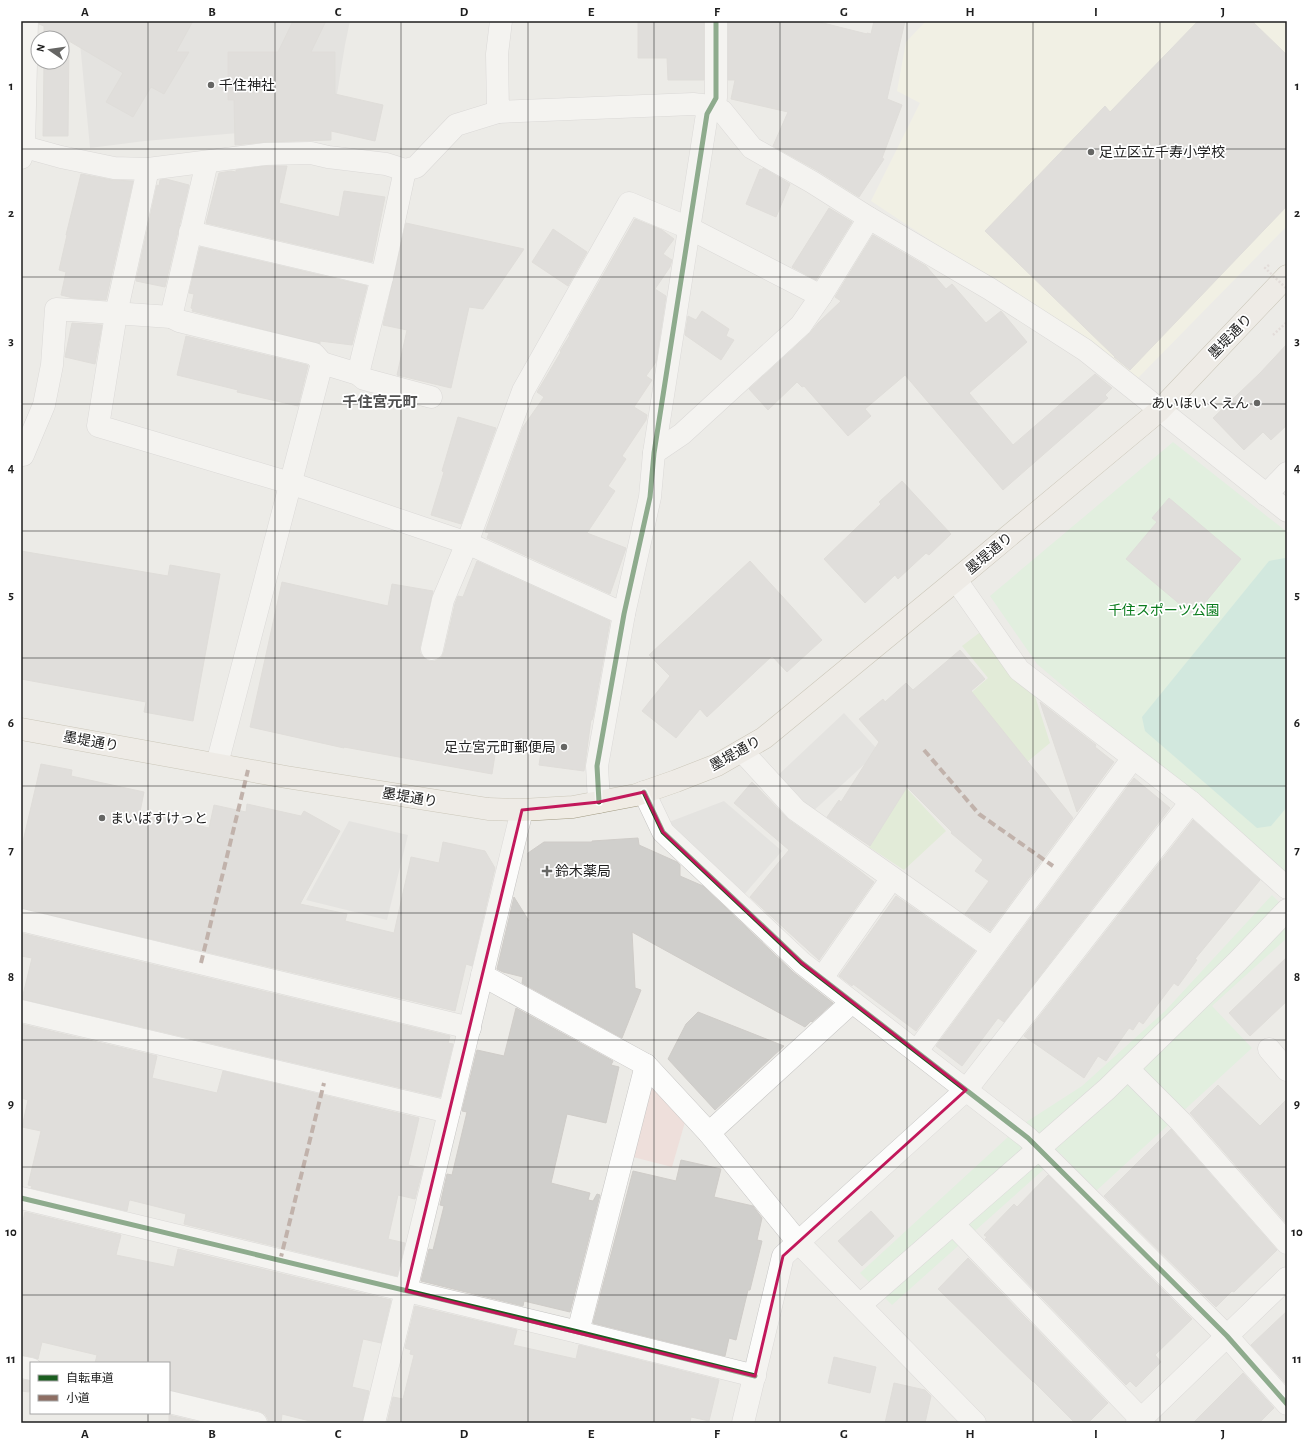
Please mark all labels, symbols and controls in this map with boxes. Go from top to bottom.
text: A [81,6,89,19]
text: B [208,6,216,19]
text: C [335,6,342,19]
text: D [460,6,469,19]
text: E [588,6,595,19]
text: F [714,6,721,19]
text: G [840,6,848,19]
text: H [965,6,975,19]
text: I [1094,6,1098,19]
text: J [1221,6,1225,19]
north arrow [30,30,70,70]
text: N [35,43,47,53]
place label: 千住神社 [219,78,275,93]
text: 1 [9,80,13,93]
marker: 千住神社 [206,80,216,90]
text: 1 [1295,80,1299,93]
place label: 足立区立千寿小学校 [1099,145,1225,160]
marker: 足立区立千寿小学校 [1086,147,1096,157]
text: 2 [8,207,14,220]
text: 2 [1294,207,1300,220]
street label: 墨堤通り [1206,311,1255,362]
text: 3 [8,335,14,348]
text: 3 [1294,335,1300,348]
district label: 千住宮元町 [342,394,418,410]
place label: あいほいくえん [1151,396,1249,411]
marker: あいほいくえん [1252,398,1262,408]
text: 4 [8,462,15,475]
text: 4 [1294,462,1301,475]
street label: 墨堤通り [963,530,1016,577]
text: 5 [8,589,14,602]
text: 5 [1294,589,1300,602]
park label: 千住スポーツ公園 [1108,603,1220,618]
text: 6 [8,717,14,730]
text: 6 [1294,717,1300,730]
street label: 墨堤通り [62,729,120,754]
street label: 墨堤通り [707,733,763,774]
place label: 足立宮元町郵便局 [444,740,556,755]
marker: 足立宮元町郵便局 [559,742,569,752]
street label: 墨堤通り [381,786,439,809]
place label: まいばすけっと [110,811,208,826]
marker: まいばすけっと [97,813,107,823]
text: 7 [8,844,14,857]
text: 7 [1294,844,1300,857]
place label: 鈴木薬局 [555,864,611,879]
marker: 鈴木薬局 [542,866,552,876]
text: 8 [8,971,14,984]
text: 8 [1294,971,1300,984]
text: 9 [8,1098,14,1111]
text: 9 [1294,1098,1300,1111]
text: 10 [5,1226,17,1239]
text: 10 [1291,1226,1303,1239]
text: 11 [6,1353,16,1366]
text: 11 [1292,1353,1302,1366]
legend [30,1362,170,1414]
text: 自転車道 [66,1371,114,1384]
text: 小道 [66,1391,90,1404]
text: A [81,1428,89,1441]
text: B [208,1428,216,1441]
text: C [335,1428,342,1441]
text: D [460,1428,469,1441]
text: E [588,1428,595,1441]
text: F [714,1428,721,1441]
text: G [840,1428,848,1441]
text: H [965,1428,975,1441]
text: I [1094,1428,1098,1441]
text: J [1221,1428,1225,1441]

